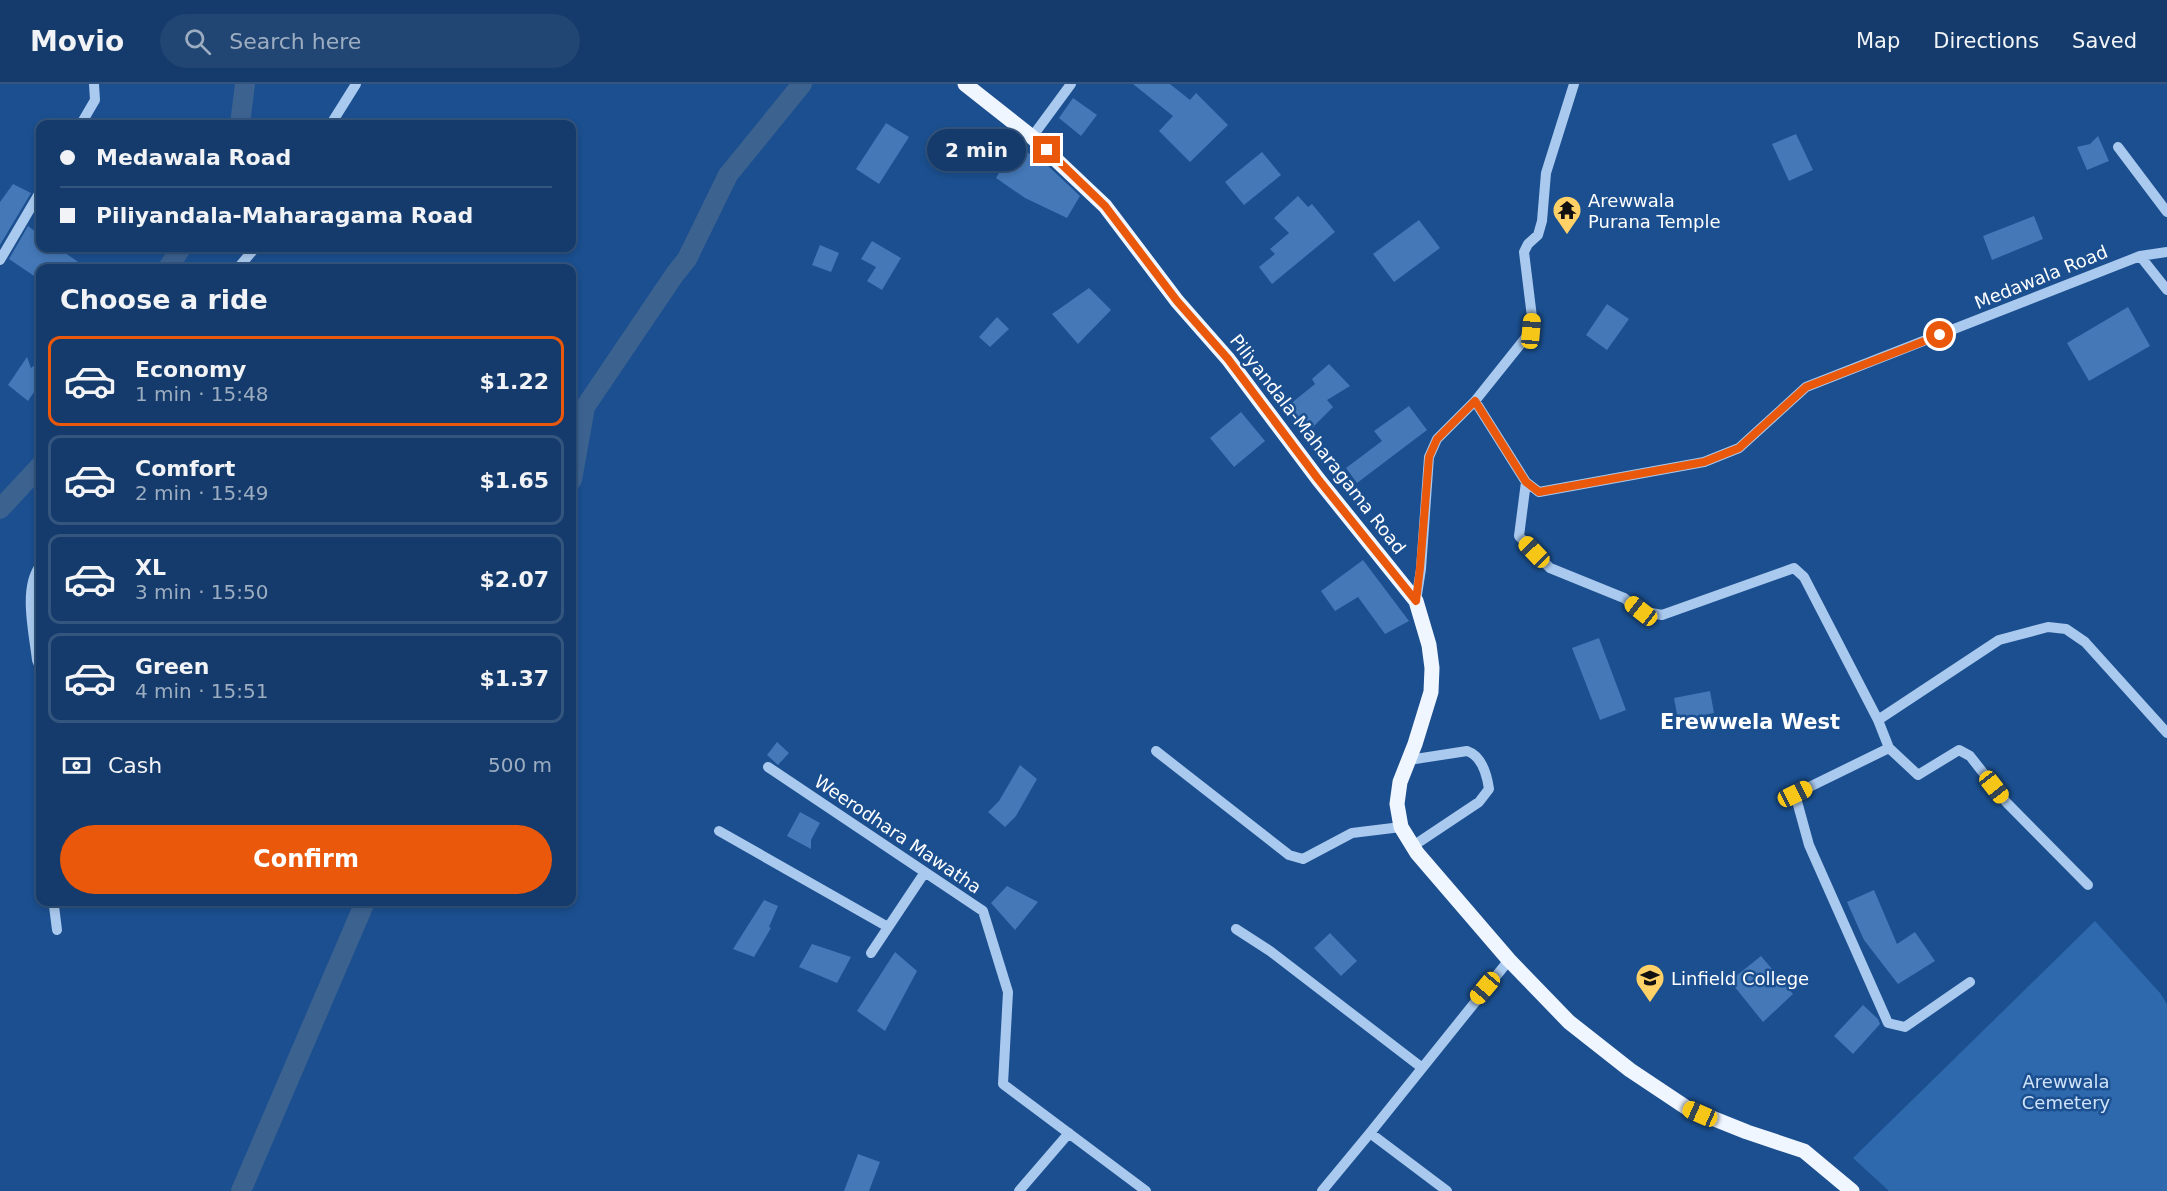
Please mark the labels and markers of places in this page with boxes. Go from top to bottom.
place label: Arewwala Purana Temple [1588,190,1721,232]
temple icon: Arewwala Purana Temple [1551,194,1583,236]
school or university icon: Linfield College [1634,962,1666,1004]
place label: Linfield College [1671,968,1809,989]

